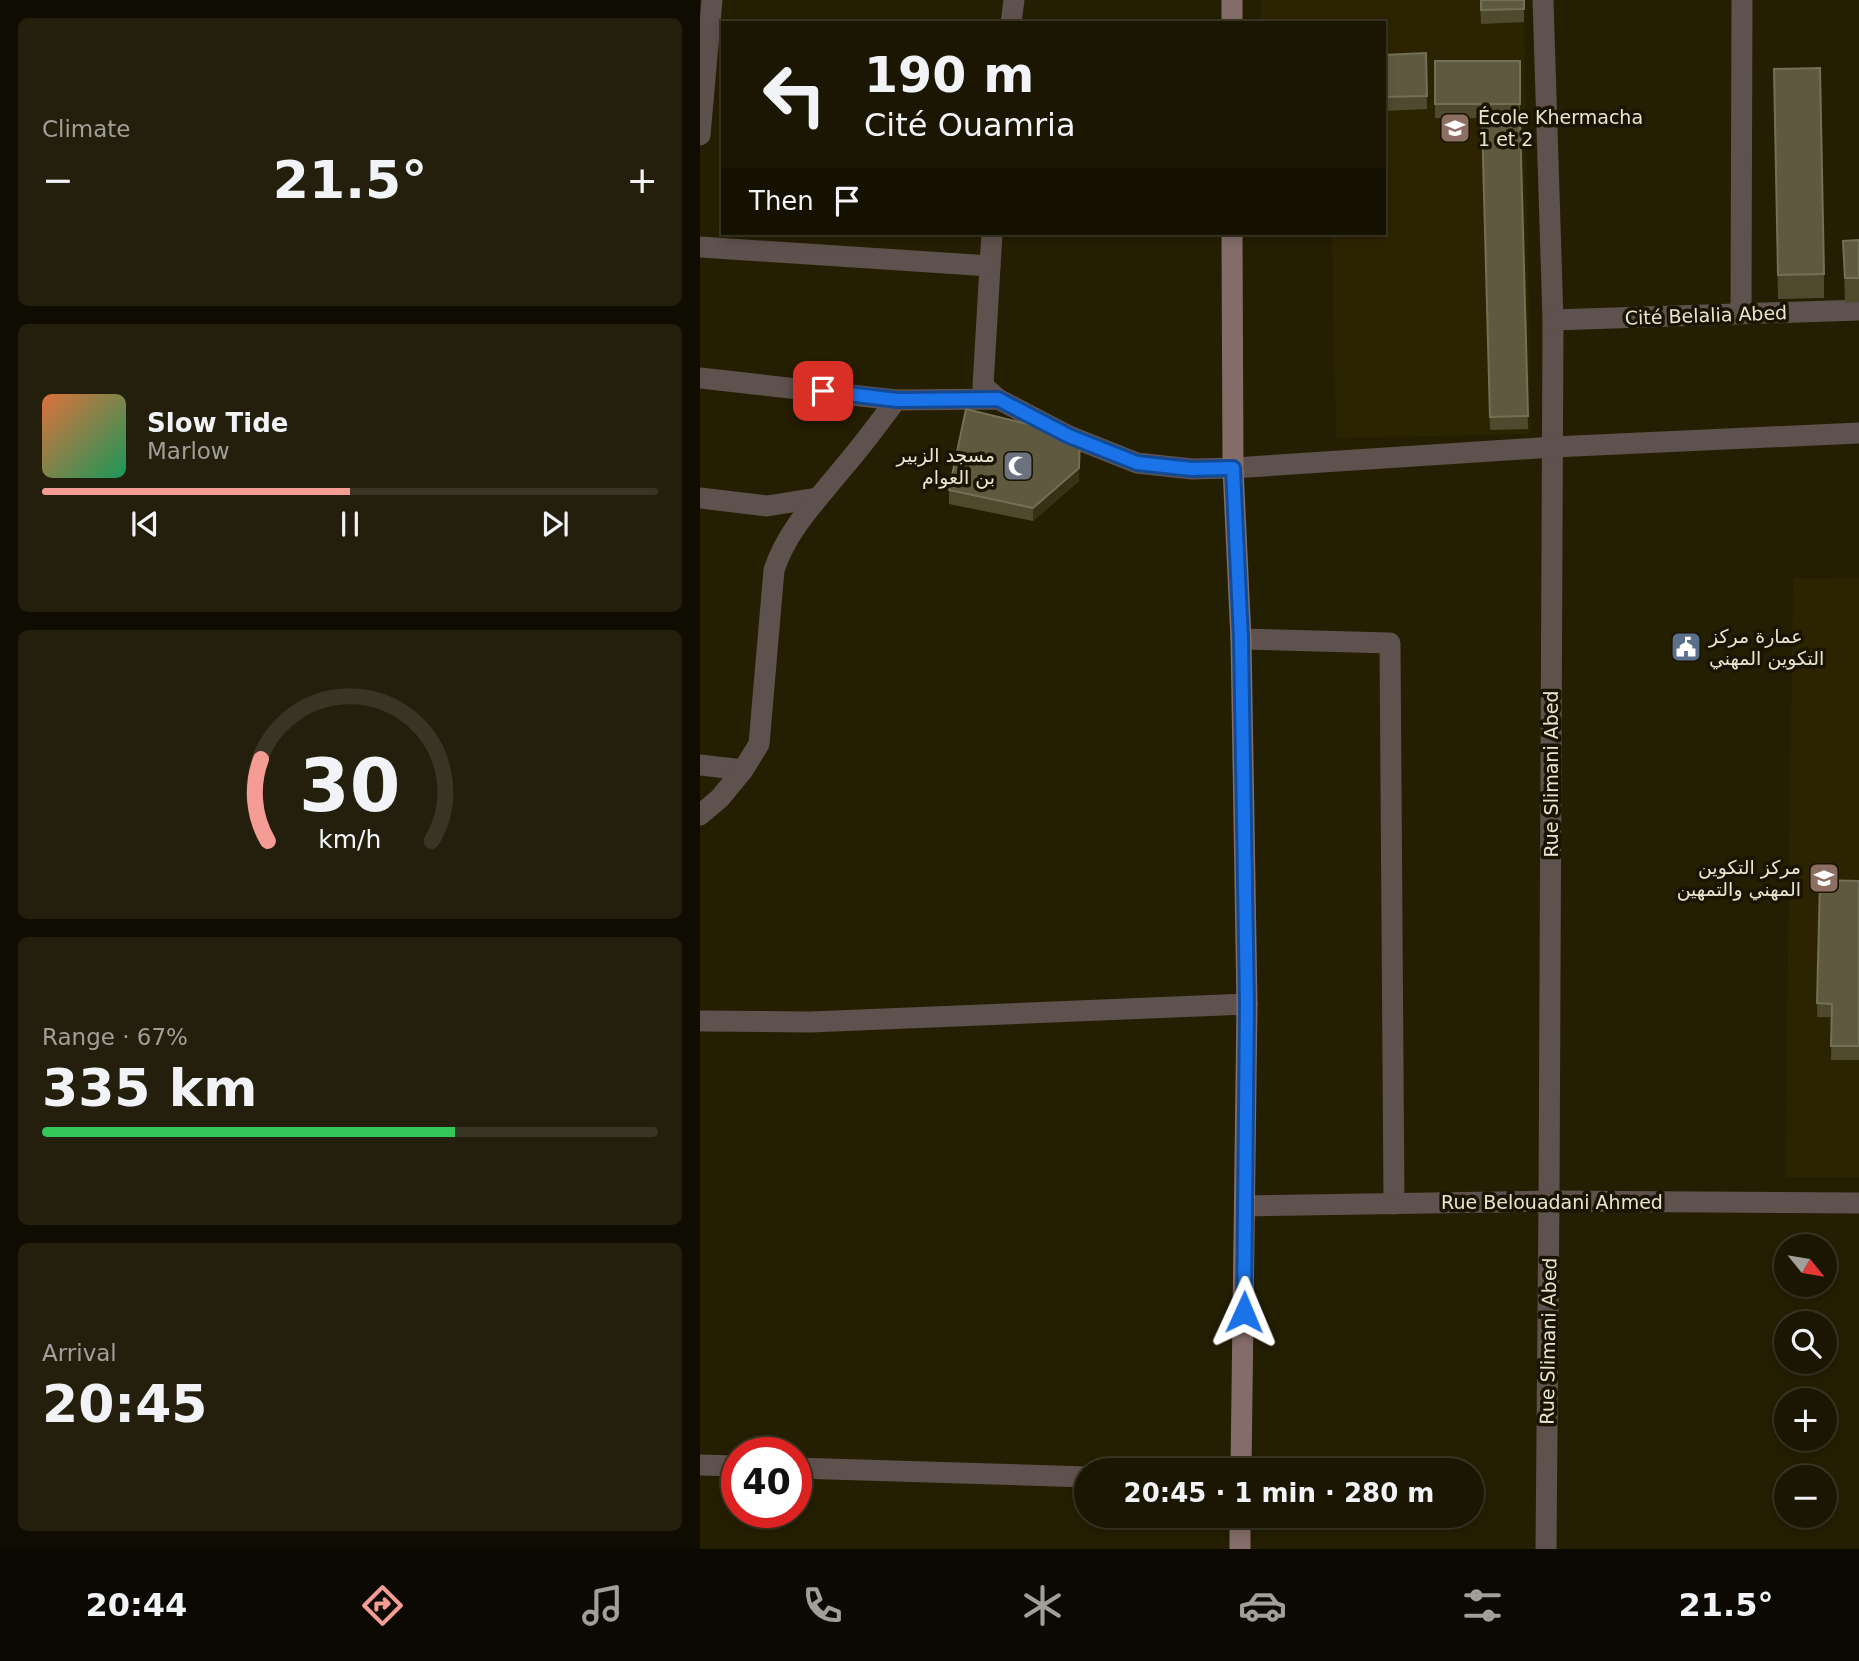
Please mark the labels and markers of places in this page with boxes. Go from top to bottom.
place label: École Khermacha 1 et 2 [1478,106,1643,150]
school or university icon: École Khermacha 1 et 2 [1438,111,1472,145]
pin [793,361,853,421]
place label: مسجد الزبير بن العوام [896,444,995,489]
mosque icon: مسجد الزبير بن العوام [1001,449,1035,483]
place label: عمارة مركز التكوين المهني [1708,625,1824,670]
public building icon: عمارة مركز التكوين المهني [1669,630,1703,664]
place label: مركز التكوين المهني والتمهين [1677,856,1801,901]
school or university icon: مركز التكوين المهني والتمهين [1807,861,1841,895]

